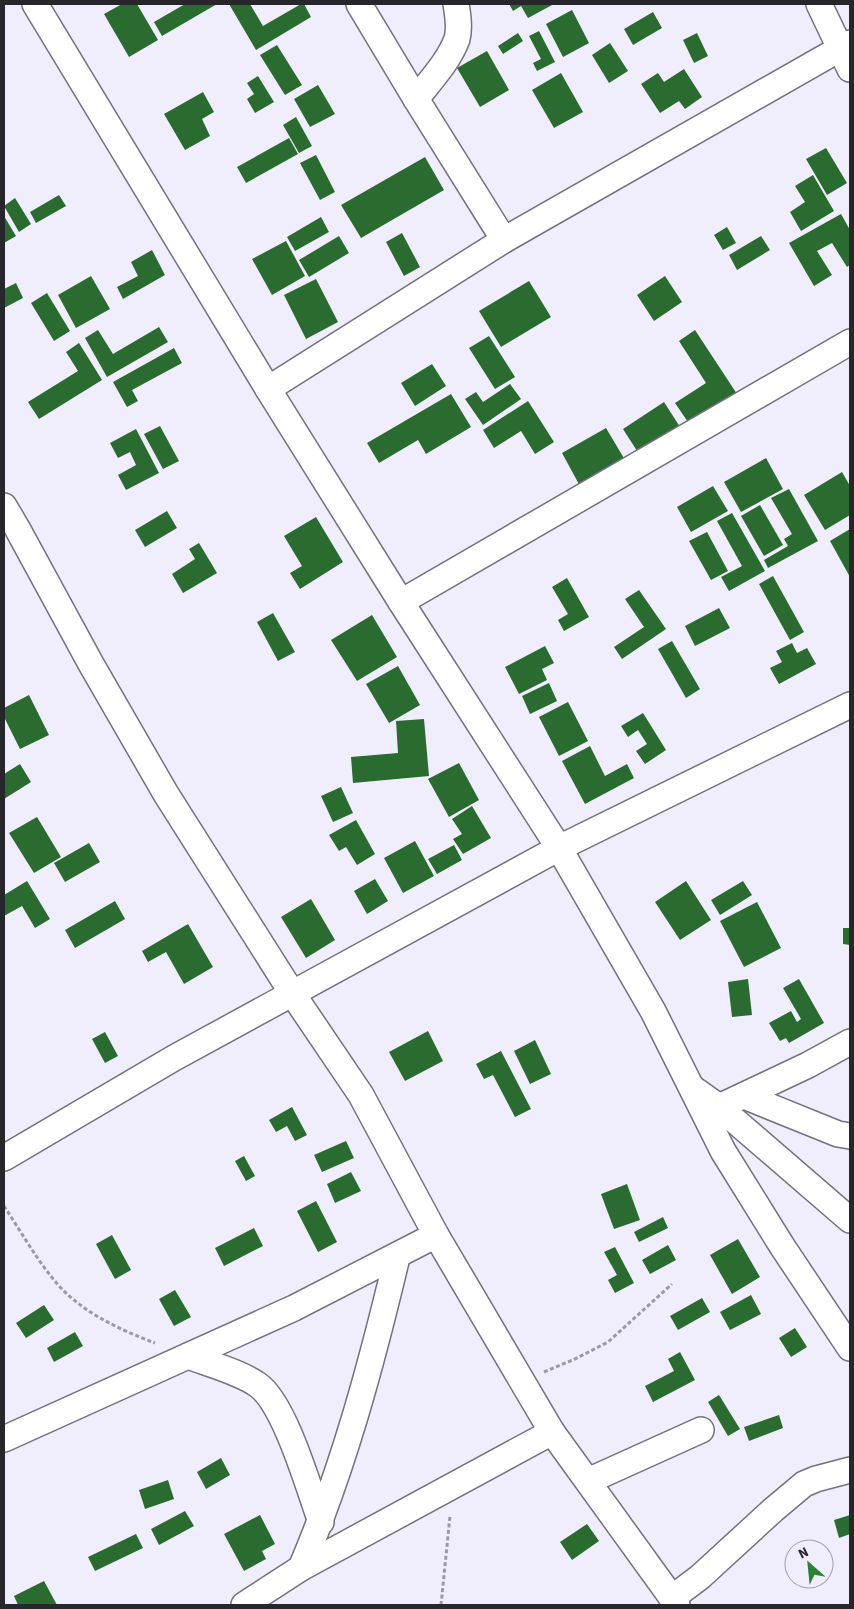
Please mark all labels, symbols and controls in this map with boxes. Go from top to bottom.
north arrow [784,1539,834,1589]
text: N [795,1542,812,1564]

